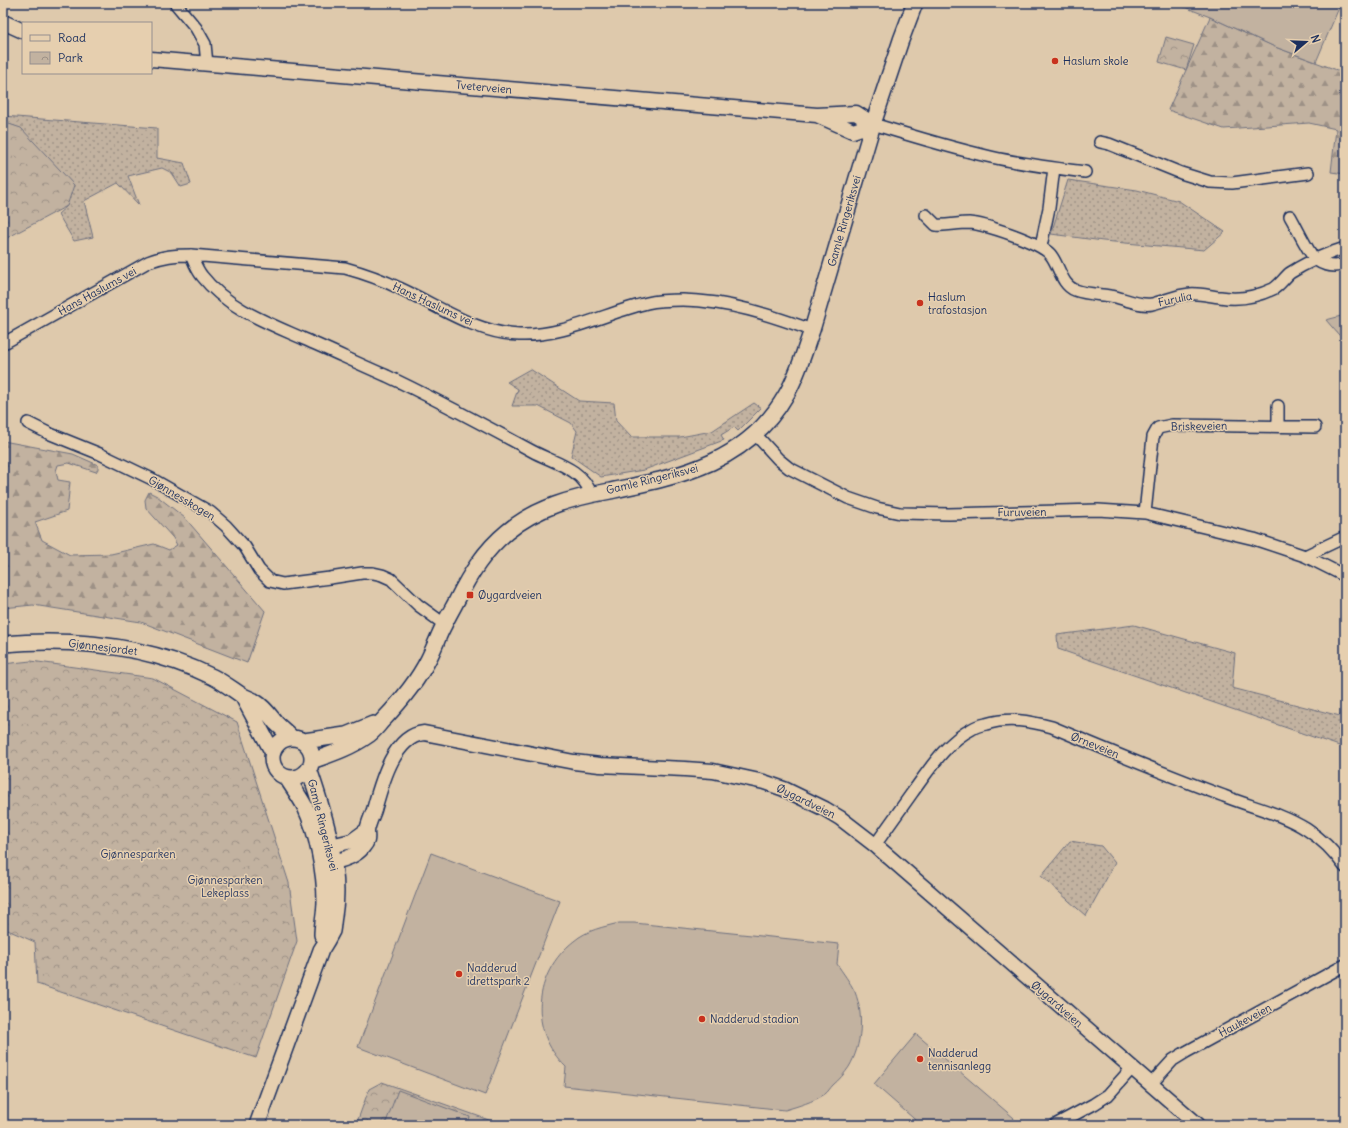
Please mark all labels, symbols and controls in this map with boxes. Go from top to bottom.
legend [22,22,152,74]
north arrow [1286,22,1326,62]
text: Road [58,30,86,45]
text: N [1308,33,1323,45]
text: Park [58,50,83,65]
place label: Haslum skole [1063,54,1129,68]
marker: Haslum skole [1050,56,1060,66]
street label: Tveterveien [455,78,513,96]
street label: Gamle Ringeriksvei [824,174,864,268]
street label: Hans Haslums vei [55,264,139,318]
street label: Hans Haslums vei [391,279,475,329]
street label: Furulia [1157,289,1193,309]
place label: Haslum trafostasjon [928,290,987,317]
marker: Haslum trafostasjon [915,298,925,308]
street label: Briskeveien [1171,419,1227,433]
street label: Gamle Ringeriksvei [605,461,699,497]
street label: Gjønnesskogen [146,473,218,523]
street label: Furuveien [997,505,1047,519]
place label: Øygardveien [478,588,542,602]
marker: Øygardveien [465,590,475,600]
street label: Gjønnesjordet [68,636,139,658]
street label: Ørneveien [1069,729,1121,761]
street label: Gamle Ringeriksvei [305,778,341,872]
street label: Øygardveien [774,781,838,821]
park label: Gjønnesparken [100,847,176,861]
park label: Gjønnesparken Lekeplass [187,873,263,900]
place label: Nadderud idrettspark 2 [467,961,530,988]
marker: Nadderud idrettspark 2 [454,969,464,979]
street label: Øygardveien [1028,978,1086,1030]
street label: Haukeveien [1216,1000,1274,1040]
place label: Nadderud stadion [710,1012,799,1026]
marker: Nadderud stadion [697,1014,707,1024]
place label: Nadderud tennisanlegg [928,1046,991,1073]
marker: Nadderud tennisanlegg [915,1054,925,1064]

